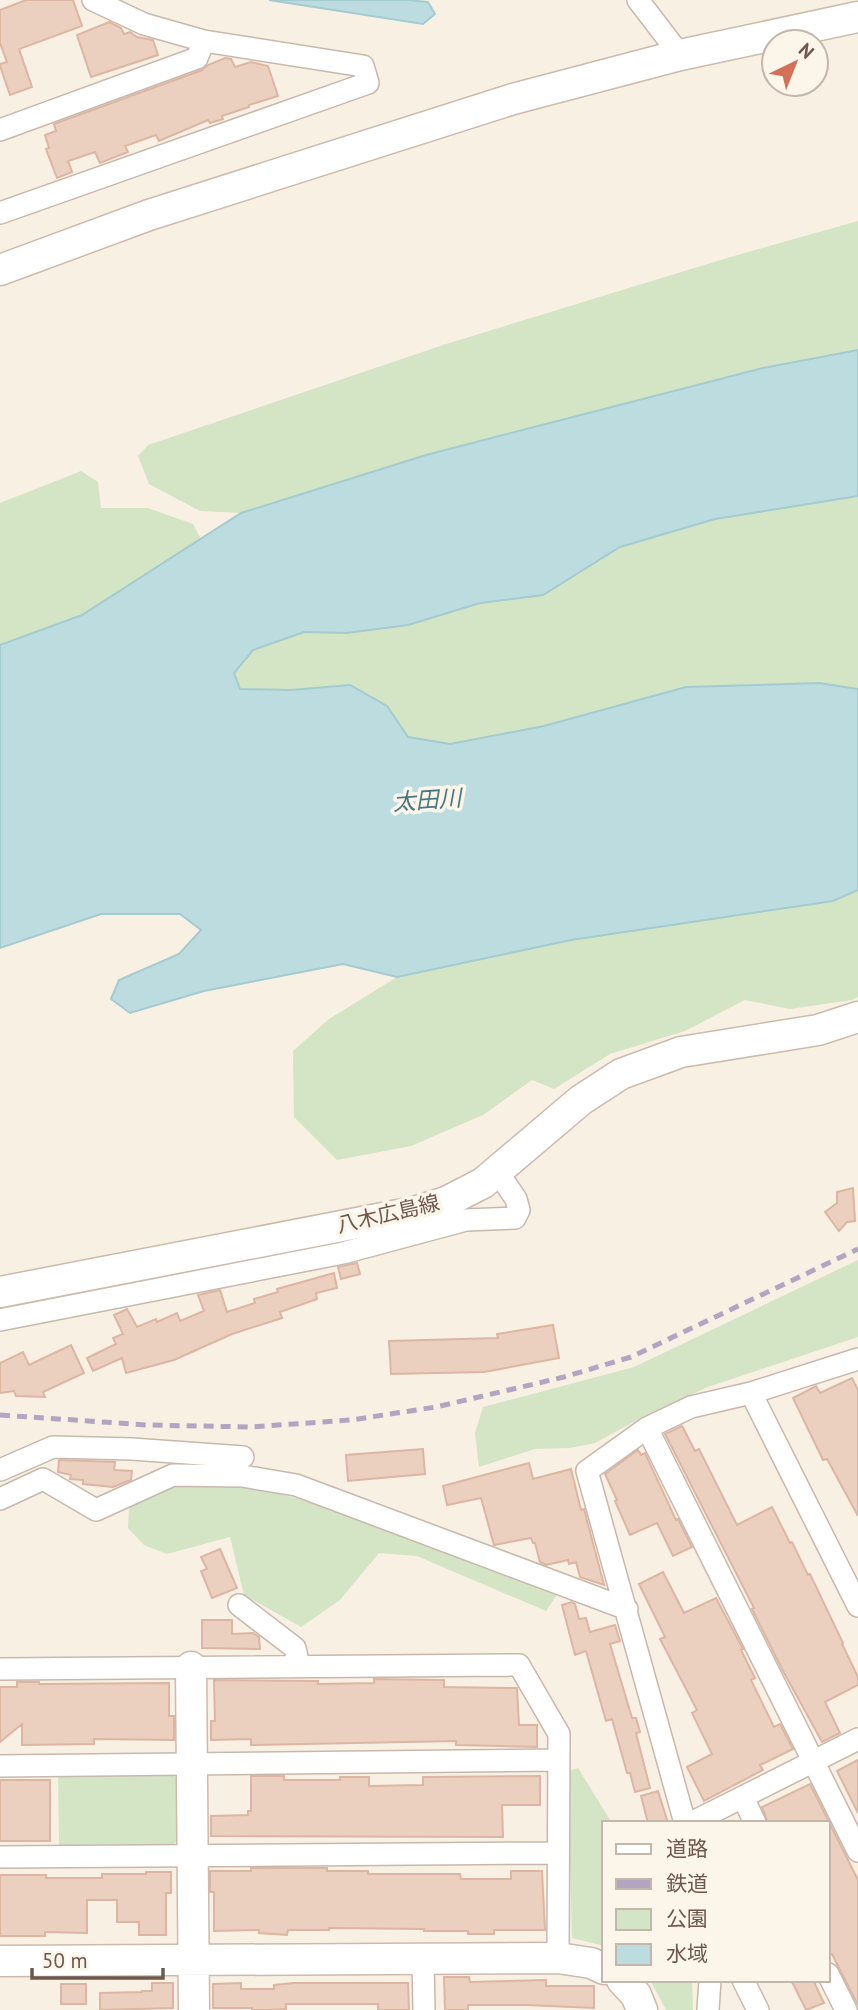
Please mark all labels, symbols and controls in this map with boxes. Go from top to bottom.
north arrow [760,28,830,98]
text: N [794,38,819,64]
water label: 太田川 [392,782,465,816]
street label: 八木広島線 [334,1189,442,1238]
legend [602,1821,830,1982]
text: 道路 [666,1835,708,1862]
text: 鉄道 [666,1870,708,1897]
text: 公園 [666,1905,708,1932]
scale bar [32,1937,163,1981]
text: 水域 [666,1940,708,1967]
text: 50 m [42,1947,88,1974]

